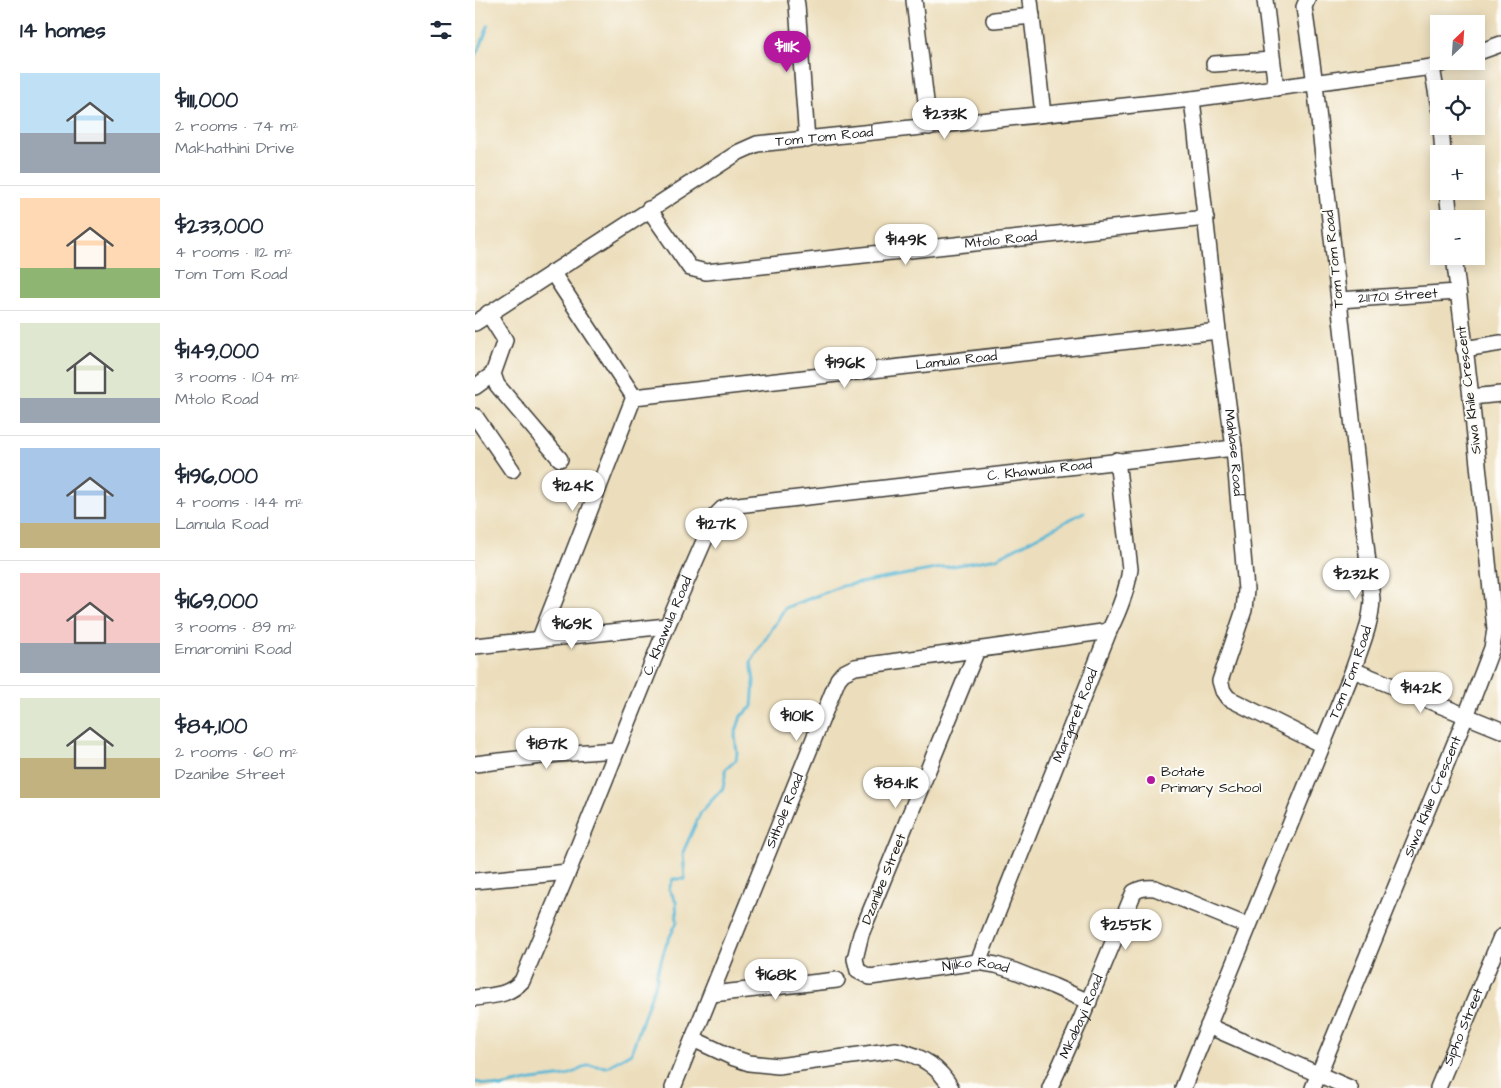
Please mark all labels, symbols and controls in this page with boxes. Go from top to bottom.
north arrow [1430,15,1485,70]
map controls [1430,15,1485,265]
text: 14 homes [20,16,106,45]
icon: filters [427,16,455,44]
pin: $111K [752,30,822,73]
text: $111K [775,36,799,58]
button: locate [1430,80,1485,135]
text: $111,000 [175,86,238,115]
icon: home [60,93,120,153]
pin: $233K [910,98,980,140]
text: $233K [923,103,967,125]
text: 2 rooms · 74 m² [175,115,299,137]
street label: Tom Tom Road [774,122,874,152]
text: Makhathini Drive [175,137,294,159]
button: + [1430,145,1485,200]
street label: Tom Tom Road [1319,209,1349,309]
button: − [1430,210,1485,265]
text: $233,000 [175,212,264,241]
icon: home [60,218,120,278]
pin: $149K [871,224,941,266]
street label: Mtolo Road [964,226,1038,254]
text: $149K [886,229,926,251]
text: 4 rooms · 112 m² [175,241,293,263]
text: Tom Tom Road [175,263,287,285]
street label: 211701 Street [1357,283,1439,309]
street label: Siwa Khile Crescent [1451,324,1487,455]
text: $149,000 [175,337,259,366]
icon: home [60,343,120,403]
pin: $196K [810,346,880,389]
street label: Lamula Road [915,346,998,375]
text: $196K [825,352,865,374]
text: 3 rooms · 104 m² [175,366,300,388]
text: Mtolo Road [175,388,258,410]
street label: Mahlase Road [1219,408,1248,497]
street label: C. Khawula Road [986,454,1093,486]
text: $196,000 [175,462,258,491]
icon: home [60,468,120,528]
pin: $124K [538,470,608,512]
text: $124K [553,475,593,497]
text: 4 rooms · 144 m² [175,491,303,513]
pin: $127K [681,508,751,550]
text: Lamula Road [175,513,269,535]
text: $127K [696,513,736,535]
pin: $232K [1321,558,1391,600]
text: $232K [1333,563,1379,585]
street label: C. Khawula Road [638,573,697,678]
text: $169,000 [175,587,258,616]
icon: home [60,593,120,653]
pin: $169K [537,608,607,650]
text: $169K [552,613,592,635]
text: 3 rooms · 89 m² [175,616,296,638]
street label: Tom Tom Road [1324,624,1377,722]
text: Emaromini Road [175,638,291,660]
street label: Margaret Road [1048,666,1103,766]
pin: $142K [1386,672,1456,714]
text: $142K [1401,677,1441,699]
pin: $101K [762,700,832,742]
text: $101K [781,705,813,727]
text: $84,100 [175,712,248,741]
icon: home [60,718,120,778]
pin: $187K [512,728,582,770]
text: $187K [527,733,567,755]
street label: Siwa Khile Crescent [1399,733,1467,860]
text: 2 rooms · 60 m² [175,741,298,763]
place label: Botate Primary School [1161,762,1262,798]
text: Dzanibe Street [175,763,285,785]
pin: $84.1K [855,766,937,809]
street label: Sithole Road [761,770,809,851]
text: $84.1K [874,772,918,794]
marker: Botate Primary School [1145,774,1157,786]
street label: Dzanibe Street [857,830,911,927]
pin: $255K [1091,908,1161,951]
text: $255K [1101,914,1151,936]
street label: Njiko Road [941,952,1012,979]
pin: $168K [741,958,811,1001]
text: $168K [755,964,797,986]
street label: Mkabayi Road [1054,972,1109,1062]
street label: Sipho Street [1438,985,1489,1069]

